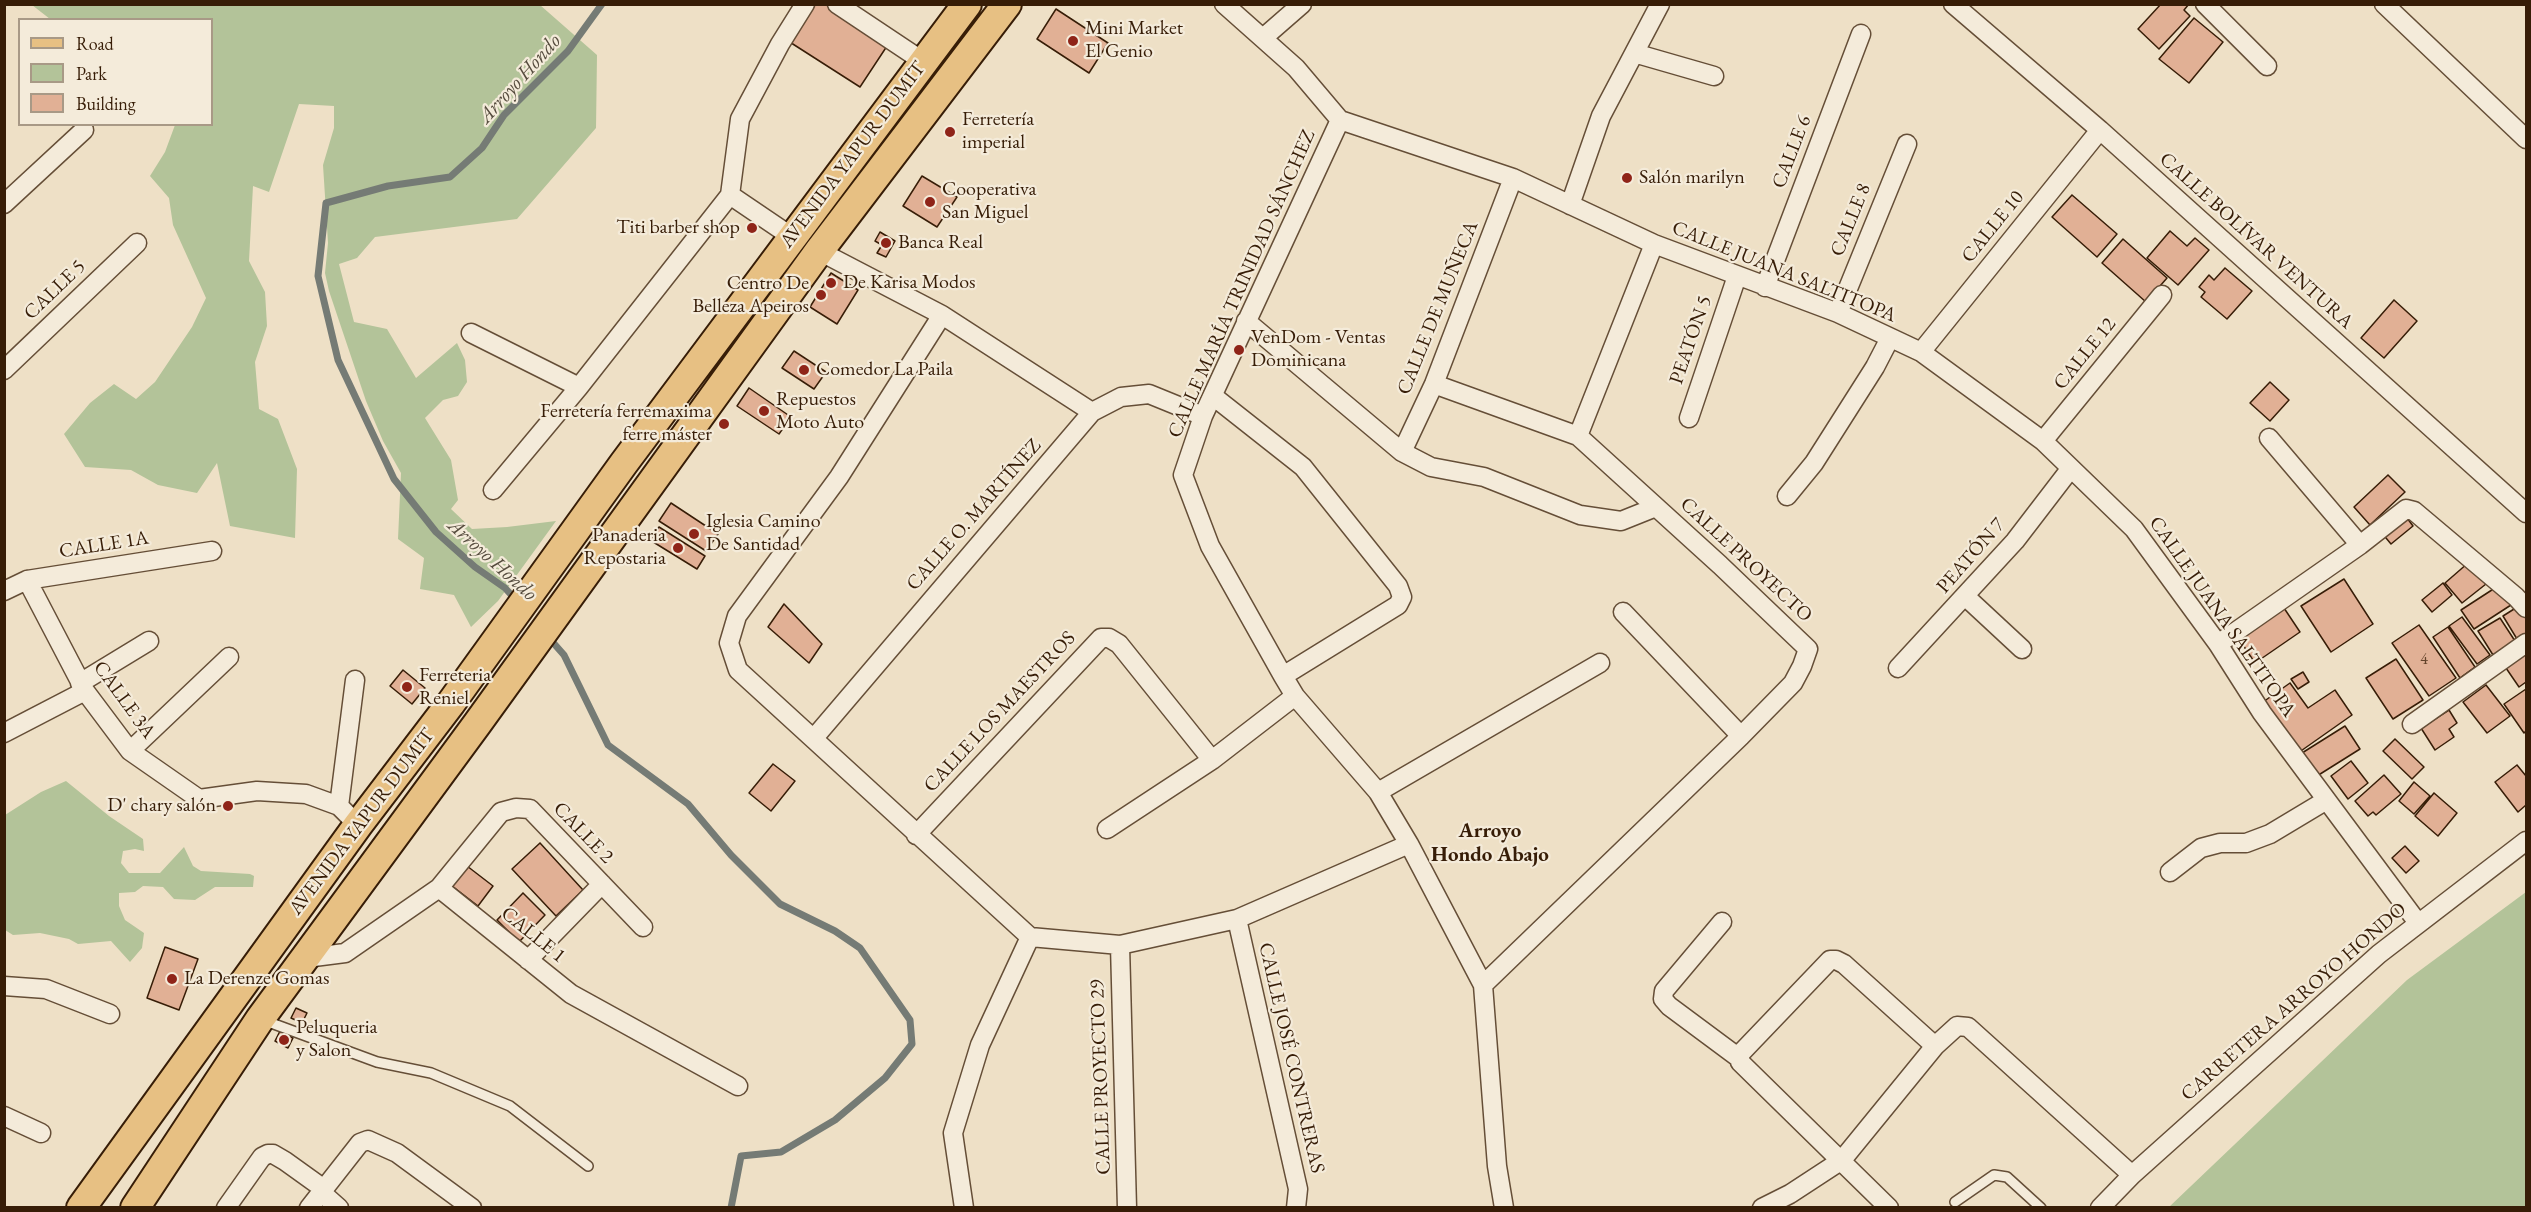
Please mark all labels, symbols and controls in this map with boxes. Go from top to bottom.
place label: Mini Market El Genio [1085,17,1183,64]
legend [18,18,213,126]
water label: Arroyo Hondo [473,29,567,129]
text: Road [76,32,114,55]
marker: Mini Market El Genio [1066,34,1080,48]
street label: AVENIDA YAPUR DUMIT [775,57,931,253]
text: Park [76,62,107,85]
text: Building [76,92,136,115]
place label: Ferretería imperial [962,108,1034,155]
street label: CALLE 6 [1767,112,1817,192]
marker: Ferretería imperial [943,125,957,139]
street label: CALLE MARÍA TRINIDAD SÁNCHEZ [1163,126,1321,442]
street label: CALLE BOLÍVAR VENTURA [2154,148,2358,334]
place label: Salón marilyn [1639,166,1745,190]
marker: Salón marilyn [1620,171,1634,185]
place label: Cooperativa San Miguel [942,178,1036,225]
street label: CALLE 8 [1826,180,1876,260]
street label: CALLE 10 [1957,186,2029,268]
marker: Cooperativa San Miguel [923,195,937,209]
place label: Titi barber shop [616,216,740,240]
street label: CALLE JUANA SALTITOPA [1668,216,1900,328]
street label: CALLE DE MUÑECA [1392,218,1484,398]
marker: Titi barber shop [745,221,759,235]
place label: Banca Real [898,231,983,255]
marker: Banca Real [879,236,893,250]
street label: CALLE 5 [19,255,91,325]
place label: De Karisa Modos [843,271,975,295]
place label: Centro De Belleza Apeiros [693,272,809,319]
marker: De Karisa Modos [824,276,838,290]
marker: Centro De Belleza Apeiros [814,288,828,302]
street label: PEATÓN 5 [1665,293,1717,387]
street label: CALLE 12 [2049,313,2121,395]
place label: VenDom - Ventas Dominicana [1251,326,1385,373]
marker: VenDom - Ventas Dominicana [1232,343,1246,357]
place label: Comedor La Paila [816,358,953,382]
marker: Comedor La Paila [797,363,811,377]
place label: Repuestos Moto Auto [776,388,864,435]
place label: Ferretería ferremaxima ferre máster [540,400,712,447]
marker: Repuestos Moto Auto [757,404,771,418]
marker: Ferretería ferremaxima ferre máster [717,417,731,431]
street label: CALLE O. MARTÍNEZ [901,434,1047,596]
street label: CALLE PROYECTO [1675,493,1817,627]
place label: Iglesia Camino De Santidad [706,510,821,557]
street label: CALLE JUANA SALTITOPA [2143,512,2301,722]
water label: Arroyo Hondo [442,513,542,607]
street label: PEATÓN 7 [1932,513,2010,599]
place label: Panaderia Repostaria [583,524,666,571]
street label: CALLE 1A [58,526,150,564]
marker: Iglesia Camino De Santidad [687,527,701,541]
marker: Panaderia Repostaria [671,541,685,555]
street label: CALLE LOS MAESTROS [919,626,1081,798]
house number: 4 [2420,650,2428,670]
street label: CALLE 3A [88,656,160,744]
place label: Ferreteria Reniel [419,664,491,711]
marker: Ferreteria Reniel [400,680,414,694]
street label: AVENIDA YAPUR DUMIT [284,724,440,920]
place label: D' chary salón [107,794,216,818]
street label: CALLE 2 [548,797,618,869]
marker: D' chary salón [221,799,235,813]
district label: Arroyo Hondo Abajo [1431,818,1549,868]
street label: CARRETERA ARROYO HONDO [2176,898,2412,1106]
street label: CALLE 1 [496,902,570,968]
street label: CALLE JOSÉ CONTRERAS [1253,940,1329,1176]
place label: La Derenze Gomas [184,967,329,991]
marker: La Derenze Gomas [165,972,179,986]
street label: CALLE PROYECTO 29 [1086,979,1116,1175]
place label: Peluqueria y Salon [296,1016,378,1063]
marker: Peluqueria y Salon [277,1033,291,1047]

